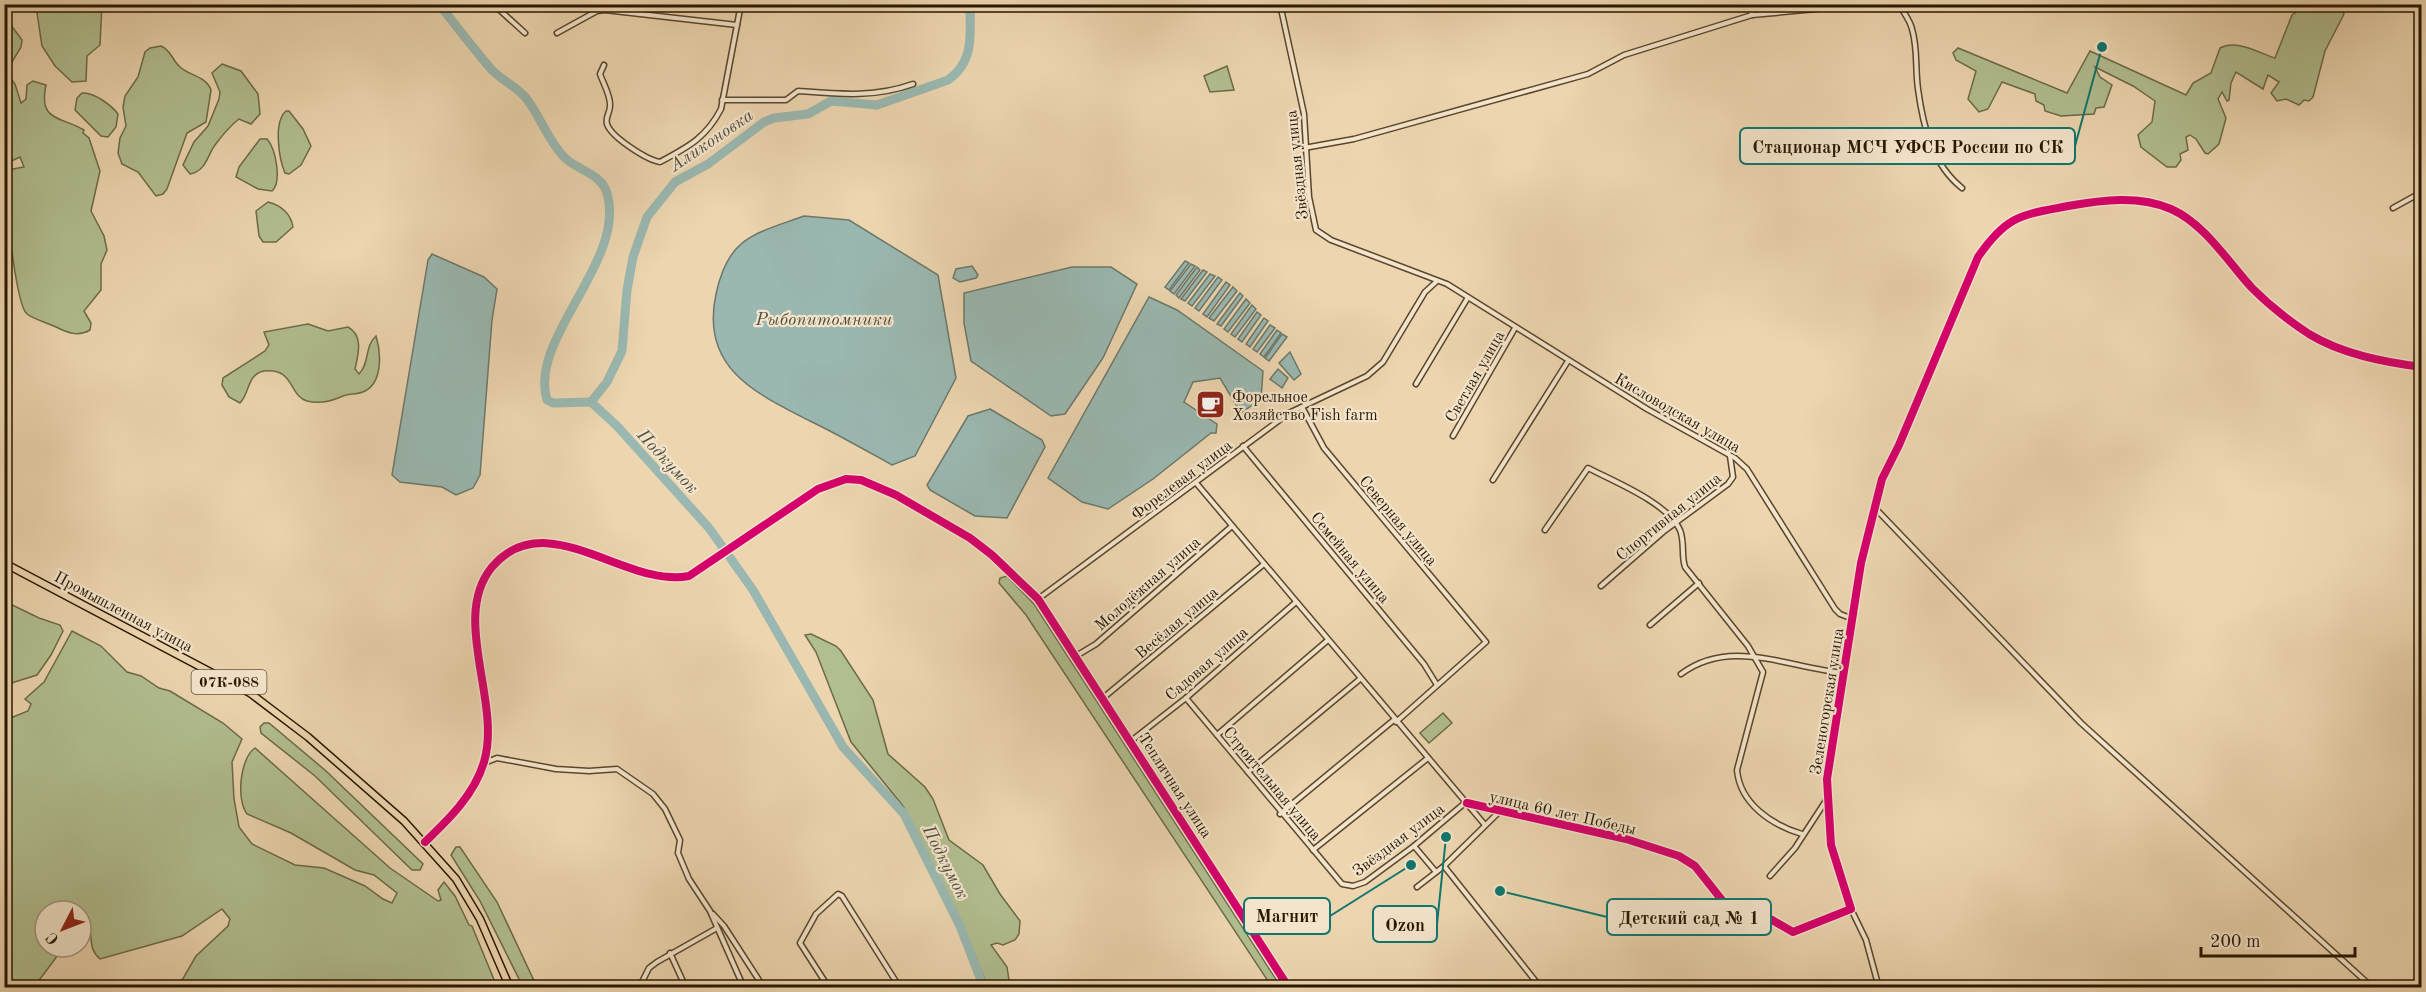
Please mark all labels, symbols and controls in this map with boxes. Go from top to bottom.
water label: Аликоновка [666,106,757,176]
street label: Звёздная улица [1284,109,1312,220]
callout: Стационар МСЧ УФСБ России по СК [1740,128,2075,164]
text: Стационар МСЧ УФСБ России по СК [1752,139,2064,157]
water label: Рыбопитомники [755,311,892,329]
street label: Светлая улица [1443,328,1508,425]
street label: Кисловодская улица [1611,371,1743,456]
cafe icon: Форельное Хозяйство Fish farm [1195,389,1227,421]
place label: Форельное Хозяйство Fish farm [1232,390,1378,424]
water label: Подкумок [632,425,701,497]
street label: Форелевая улица [1129,438,1236,524]
street label: Спортивная улица [1614,470,1725,565]
street label: Северная улица [1355,473,1440,569]
street label: Семейная улица [1307,510,1392,607]
street label: Молодёжная улица [1093,534,1204,634]
street label: Промышленная улица [51,569,195,656]
street label: Весёлая улица [1133,584,1222,663]
street label: Садовая улица [1163,624,1252,705]
street label: Зеленогорская улица [1808,627,1848,776]
road number: 07К-088 [192,670,266,694]
street label: Строительная улица [1219,724,1324,844]
street label: Тепличная улица [1135,731,1214,841]
street label: улица 60 лет Победы [1488,789,1638,839]
street label: Звёздная улица [1350,801,1448,880]
water label: Подкумок [918,822,971,903]
callout: Магнит [1244,898,1330,934]
north arrow [33,899,93,959]
callout: Детский сад № 1 [1607,899,1771,935]
callout: Ozon [1373,906,1437,942]
text: Магнит [1256,908,1318,926]
text: Детский сад № 1 [1619,910,1759,928]
text: Ozon [1385,917,1425,935]
scale bar [2201,920,2356,958]
text: С [44,928,63,947]
text: 200 m [2210,933,2261,951]

